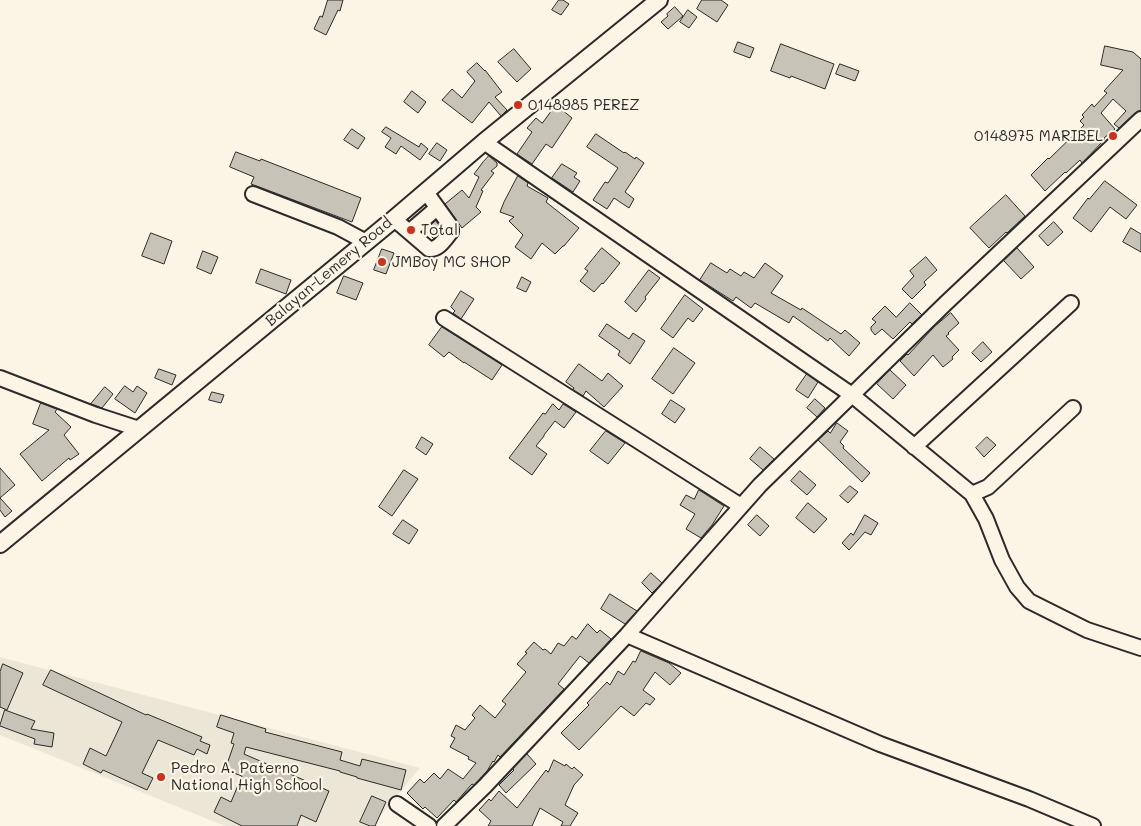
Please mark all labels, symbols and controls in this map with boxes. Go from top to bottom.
place label: 0148985 PEREZ [528,96,639,114]
marker: 0148985 PEREZ [512,99,524,111]
place label: 0148975 MARIBEL [974,127,1103,145]
marker: 0148975 MARIBEL [1107,130,1119,142]
street label: Balayan-Lemery Road [262,214,396,330]
place label: Total [421,221,458,239]
marker: Total [405,224,417,236]
place label: JMBoy MC SHOP [392,253,511,271]
marker: JMBoy MC SHOP [376,256,388,268]
place label: Pedro A. Paterno National High School [171,759,322,794]
marker: Pedro A. Paterno National High School [155,771,167,783]

